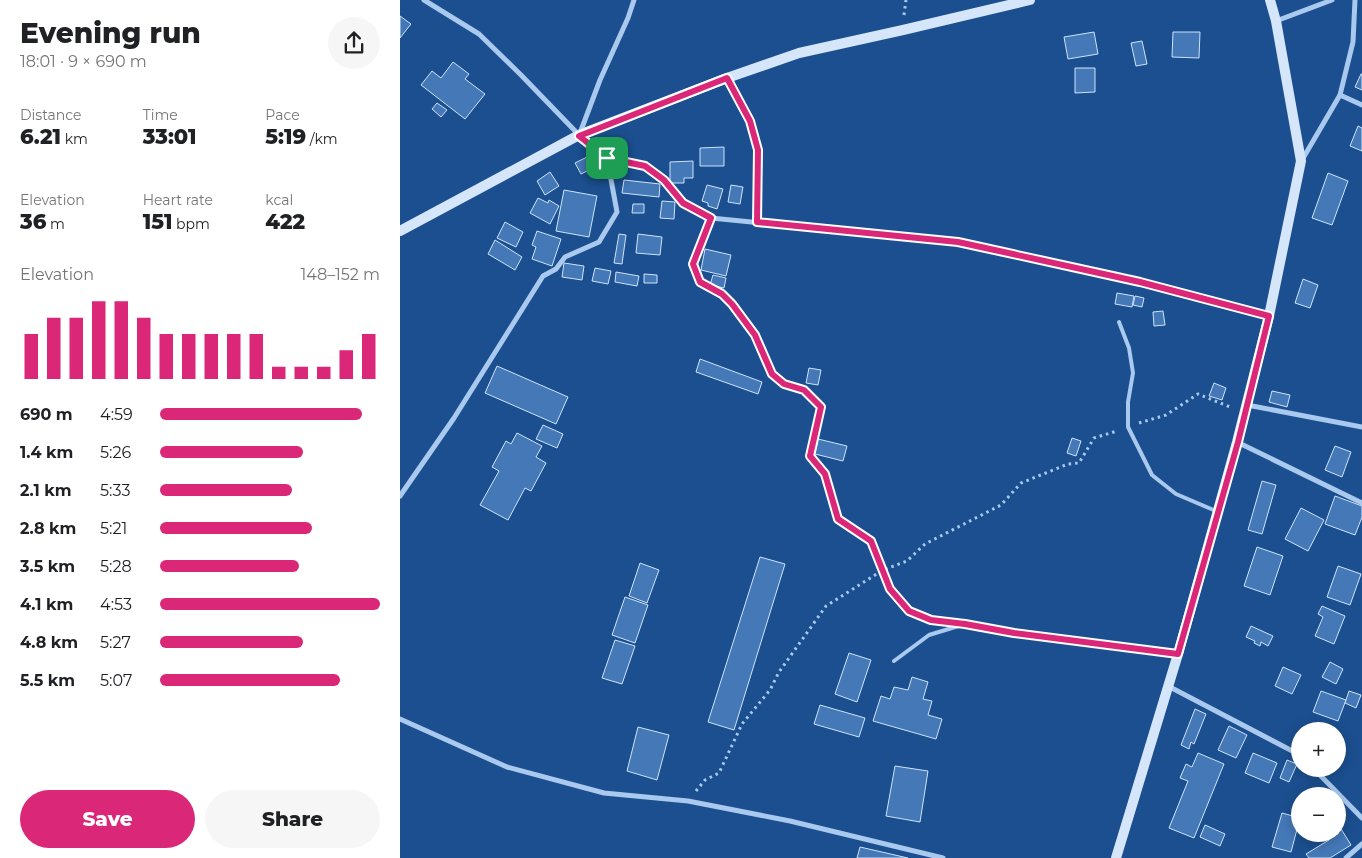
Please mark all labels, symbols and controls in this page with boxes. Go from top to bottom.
text: Evening run [20,16,201,50]
button: share [328,17,380,69]
text: 18:01 · 9 × 690 m [20,52,147,71]
text: Distance [20,106,82,124]
text: Time [143,106,178,124]
text: Pace [265,106,300,124]
text: 6.21 [20,124,61,149]
text: 33:01 [143,124,197,149]
text: 5:19 [265,124,306,149]
text: km [61,130,88,148]
text: /km [306,130,338,148]
pin [586,137,628,179]
icon: arrive [593,144,621,172]
text: Elevation [20,191,85,209]
text: Heart rate [143,191,213,209]
text: kcal [265,191,293,209]
text: 36 [20,209,46,234]
text: 151 [143,209,172,234]
text: 422 [265,209,305,234]
text: m [46,215,65,233]
text: bpm [172,215,210,233]
text: Elevation [20,265,94,284]
text: 148–152 m [301,265,380,284]
text: 690 m [20,405,73,424]
text: 4:59 [100,405,133,424]
text: 1.4 km [20,443,73,462]
text: 5:26 [100,443,131,462]
text: 2.1 km [20,481,72,500]
text: 5:33 [100,481,130,500]
text: 2.8 km [20,519,76,538]
text: 5:21 [100,519,127,538]
text: 3.5 km [20,557,75,576]
text: 5:28 [100,557,132,576]
text: 4.1 km [20,595,73,614]
text: 4:53 [100,595,132,614]
text: 4.8 km [20,633,78,652]
text: 5:27 [100,633,131,652]
text: 5.5 km [20,671,75,690]
text: 5:07 [100,671,132,690]
map controls [1291,722,1346,842]
button: + [1291,722,1346,777]
button: − [1291,787,1346,842]
button: Save [20,790,195,848]
button: Share [205,790,380,848]

